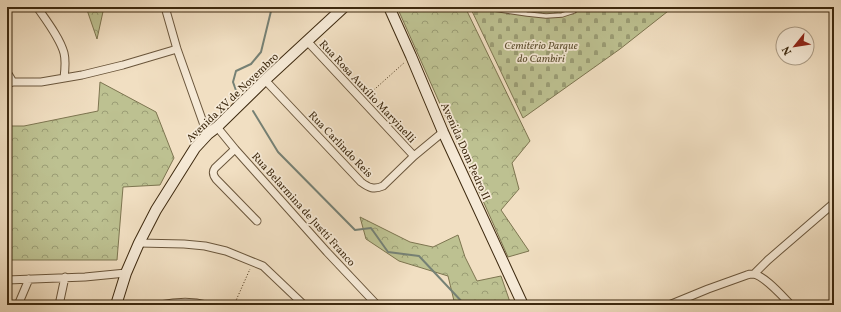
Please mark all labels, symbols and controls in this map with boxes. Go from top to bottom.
north arrow [775,26,815,66]
street label: Rua Rosa Auxílio Maryinelli [315,37,419,147]
park label: Cemitério Parque do Cambiri [504,39,578,67]
text: N [779,43,796,57]
street label: Avenida XV de Novembro [184,50,283,146]
street label: Avenida Dom Pedro II [436,100,493,203]
street label: Rua Carlindo Reis [304,109,376,182]
street label: Rua Belarmina de Justti Franco [248,150,358,270]

